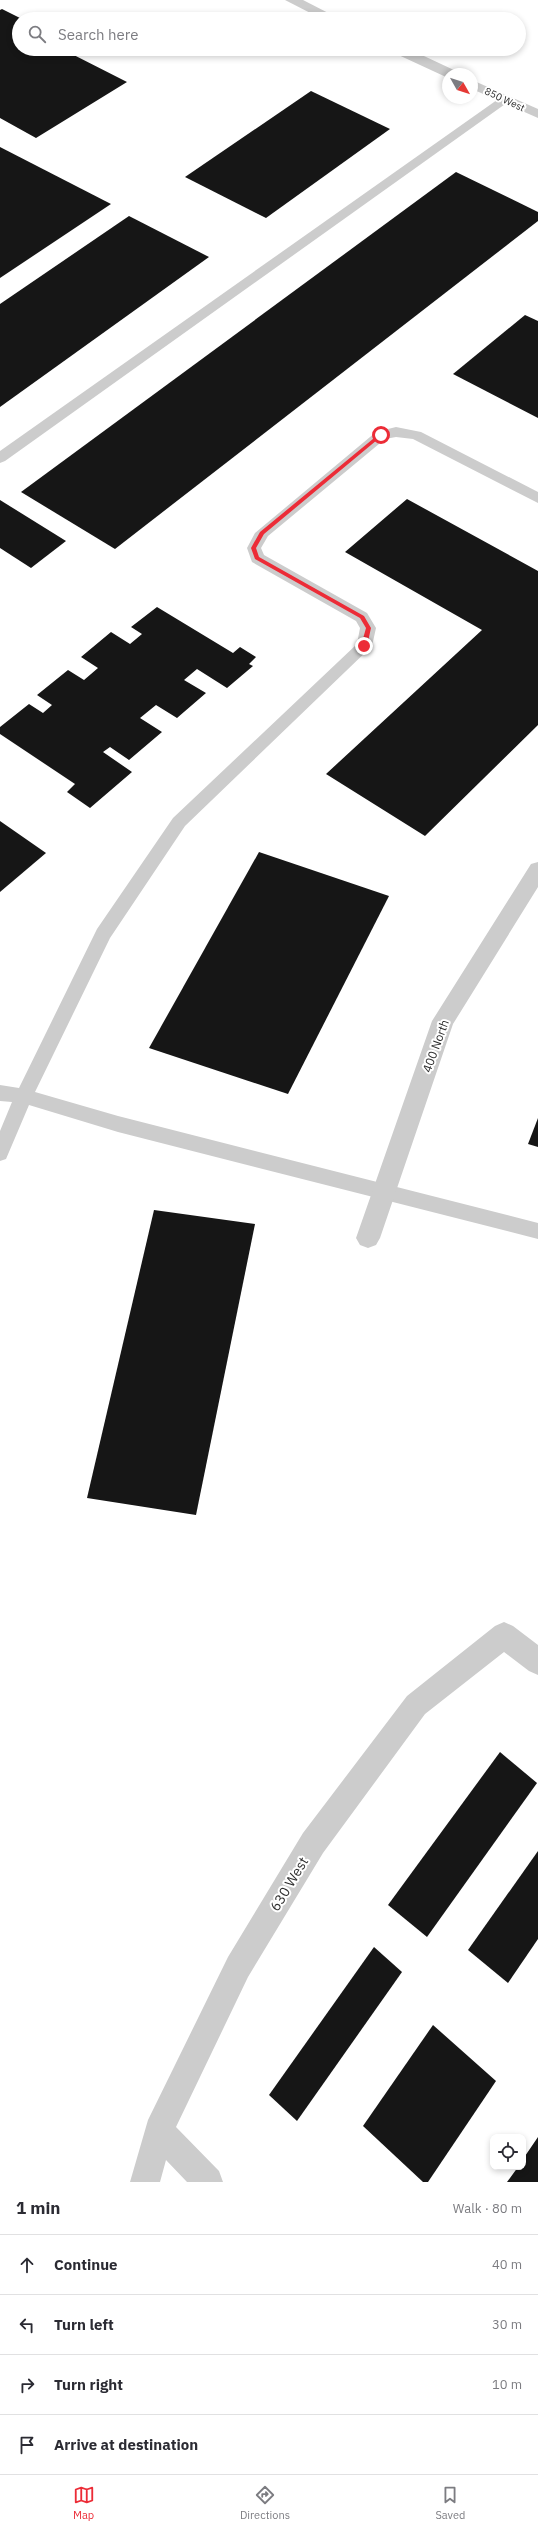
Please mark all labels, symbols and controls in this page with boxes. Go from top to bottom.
search box [12,12,526,56]
icon: search [26,23,48,45]
text: Search here [58,25,138,44]
north arrow [442,68,478,104]
street label: 850 West [483,84,527,115]
route start [372,426,390,444]
route end [355,637,373,655]
street label: 400 North [419,1017,452,1074]
street label: 630 West [266,1854,312,1914]
map controls [490,2134,526,2170]
button: locate [490,2134,526,2170]
text: 1 min [16,2197,60,2219]
text: Walk · 80 m [453,2200,522,2217]
icon: ahead [16,2254,38,2276]
text: Continue [54,2255,118,2274]
text: 40 m [492,2256,522,2273]
icon: left [16,2314,38,2336]
text: Turn left [54,2315,114,2334]
text: 30 m [492,2316,522,2333]
icon: right [16,2374,38,2396]
text: Turn right [54,2375,123,2394]
text: 10 m [492,2376,522,2393]
icon: arrive [16,2434,38,2456]
text: Arrive at destination [54,2435,198,2454]
tab: Map [73,2484,95,2522]
tab: Directions [240,2484,290,2522]
tab: Saved [435,2484,465,2522]

